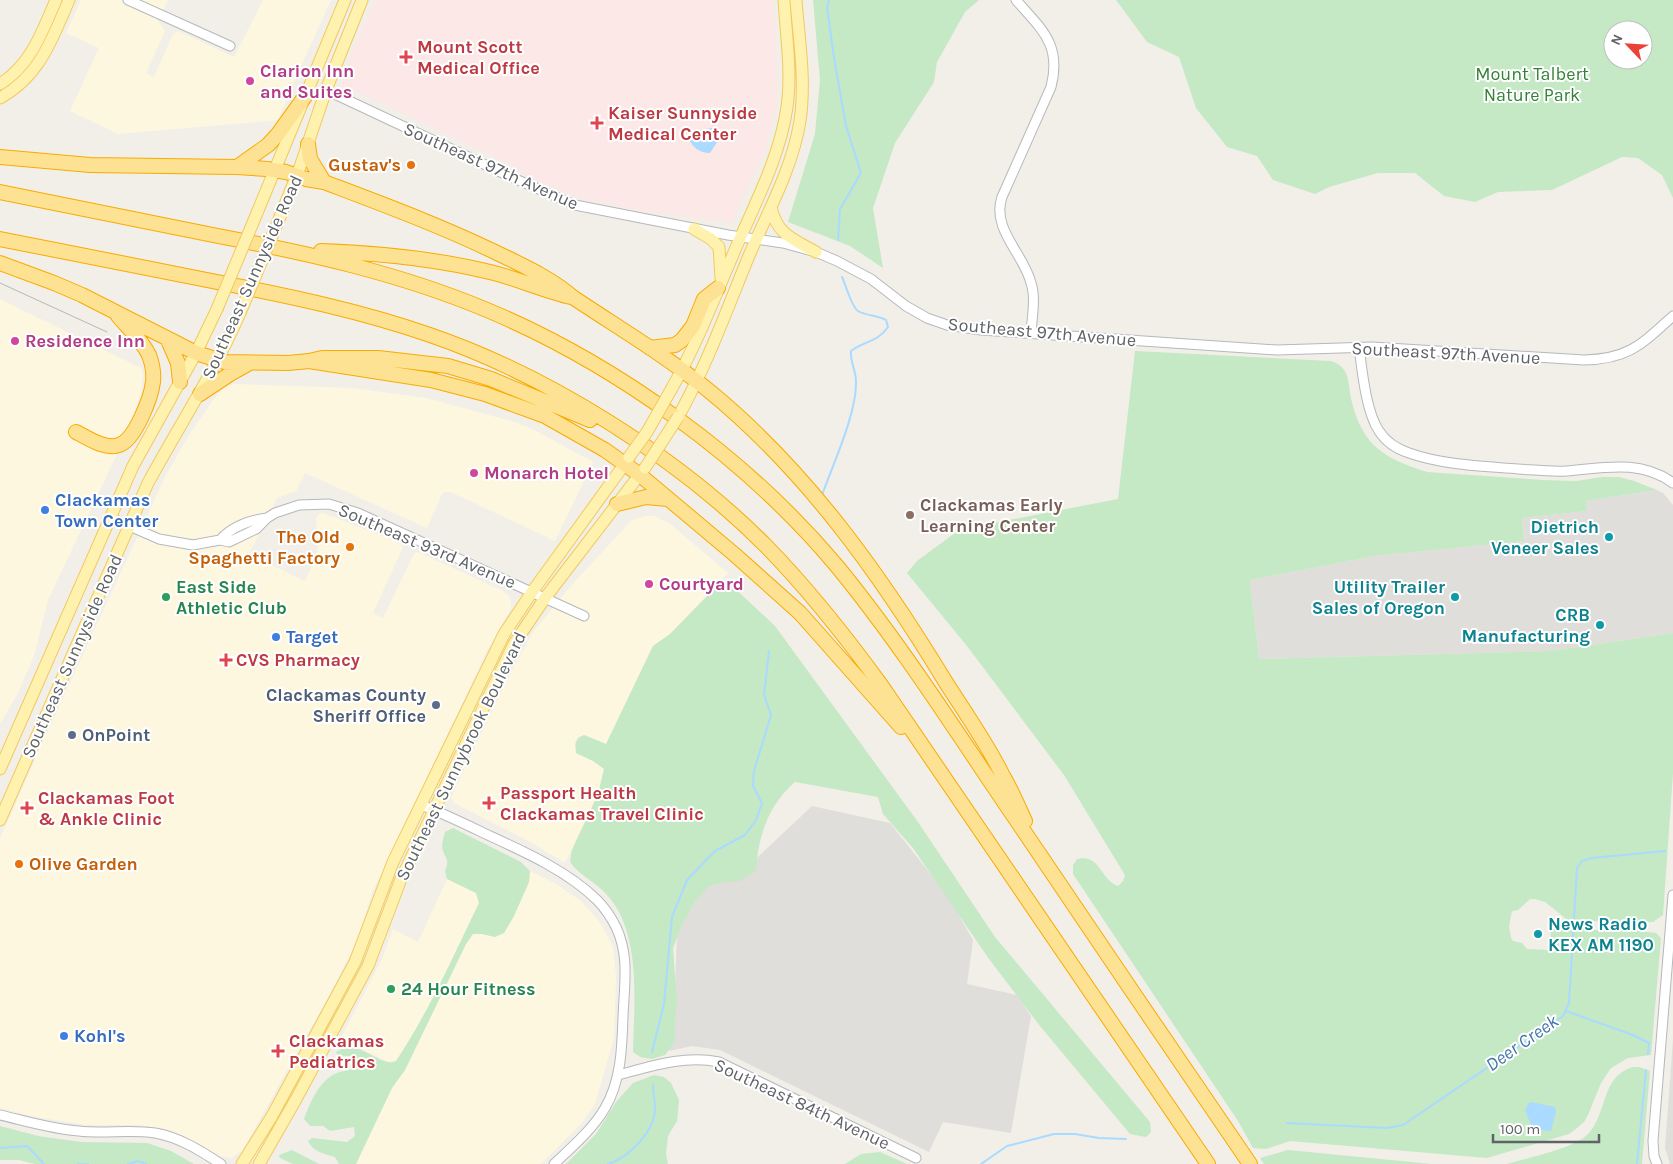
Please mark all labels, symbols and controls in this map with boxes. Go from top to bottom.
north arrow [1603,20,1653,70]
text: N [1607,32,1626,48]
place label: Mount Scott Medical Office [417,36,540,79]
marker: Mount Scott Medical Office [399,50,413,64]
place label: Clarion Inn and Suites [260,60,354,103]
park label: Mount Talbert Nature Park [1475,63,1589,106]
marker: Clarion Inn and Suites [244,75,256,87]
place label: Kaiser Sunnyside Medical Center [608,102,757,145]
marker: Kaiser Sunnyside Medical Center [590,116,604,130]
street label: Southeast 97th Avenue [400,118,582,214]
place label: Gustav's [328,154,401,176]
marker: Gustav's [405,159,417,171]
street label: Southeast Sunnyside Road [197,171,307,383]
street label: Southeast 97th Avenue [947,313,1137,351]
place label: Residence Inn [25,330,145,352]
marker: Residence Inn [9,335,21,347]
street label: Southeast 97th Avenue [1351,337,1541,369]
place label: Monarch Hotel [484,462,609,484]
marker: Monarch Hotel [468,467,480,479]
place label: Clackamas Town Center [55,489,158,532]
place label: Clackamas Early Learning Center [920,494,1062,537]
street label: Southeast 93rd Avenue [335,499,519,593]
marker: Clackamas Town Center [39,504,51,516]
marker: Clackamas Early Learning Center [904,509,916,521]
place label: Dietrich Veneer Sales [1491,516,1599,559]
place label: The Old Spaghetti Factory [188,526,340,569]
marker: Dietrich Veneer Sales [1603,531,1615,543]
marker: The Old Spaghetti Factory [344,541,356,553]
street label: Southeast Sunnyside Road [17,550,127,762]
place label: Courtyard [659,573,744,595]
place label: East Side Athletic Club [176,576,287,619]
place label: Utility Trailer Sales of Oregon [1312,576,1445,619]
marker: Courtyard [643,578,655,590]
marker: East Side Athletic Club [160,591,172,603]
marker: Utility Trailer Sales of Oregon [1449,591,1461,603]
place label: CRB Manufacturing [1462,604,1591,647]
marker: CRB Manufacturing [1594,619,1606,631]
place label: Target [286,626,338,648]
street label: Southeast Sunnybrook Boulevard [391,628,531,884]
marker: Target [270,631,282,643]
place label: CVS Pharmacy [236,649,360,671]
marker: CVS Pharmacy [220,654,232,666]
place label: Clackamas County Sheriff Office [266,684,426,727]
marker: Clackamas County Sheriff Office [430,699,442,711]
place label: OnPoint [82,724,150,746]
marker: OnPoint [66,729,78,741]
place label: Passport Health Clackamas Travel Clinic [500,782,704,825]
place label: Clackamas Foot & Ankle Clinic [38,787,175,830]
marker: Passport Health Clackamas Travel Clinic [482,796,496,810]
marker: Clackamas Foot & Ankle Clinic [20,801,34,815]
place label: Olive Garden [29,853,138,875]
marker: Olive Garden [13,858,25,870]
place label: News Radio KEX AM 1190 [1548,913,1654,956]
marker: News Radio KEX AM 1190 [1532,928,1544,940]
place label: 24 Hour Fitness [401,978,536,1000]
marker: 24 Hour Fitness [385,983,397,995]
water label: Deer Creek [1481,1010,1563,1076]
place label: Kohl's [74,1025,125,1047]
marker: Kohl's [58,1030,70,1042]
place label: Clackamas Pediatrics [289,1030,384,1073]
marker: Clackamas Pediatrics [271,1044,285,1058]
street label: Southeast 84th Avenue [711,1054,893,1154]
scale bar [1493,1112,1599,1144]
text: 100 m [1500,1120,1540,1138]

